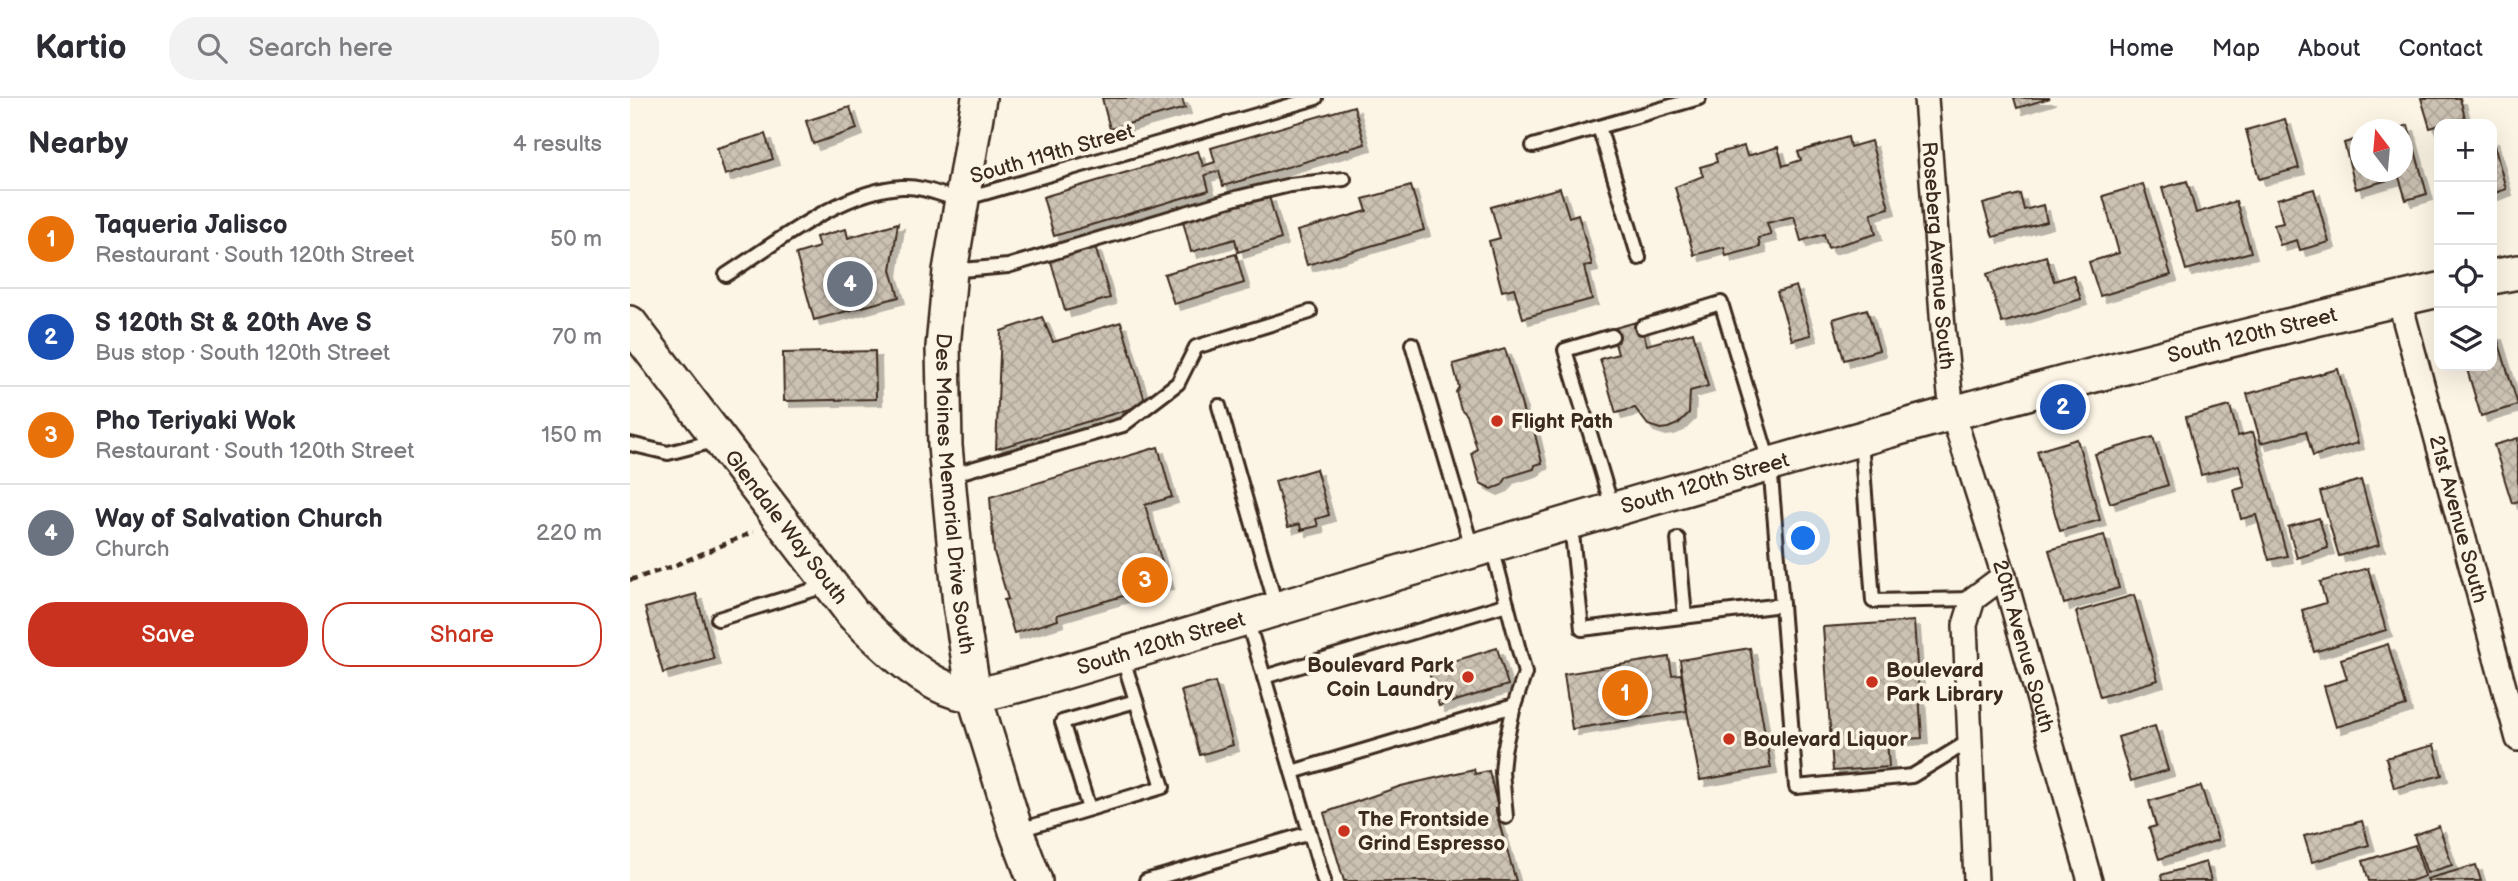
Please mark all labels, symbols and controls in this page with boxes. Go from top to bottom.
search box [169,17,659,80]
text: Kartio [35,28,127,68]
icon: search [193,29,231,67]
text: Search here [249,33,393,64]
text: Home [2109,34,2174,63]
text: Map [2212,34,2260,63]
text: About [2298,34,2360,63]
text: Contact [2398,34,2483,63]
street label: South 119th Street [967,119,1137,189]
north arrow [2350,119,2413,182]
map controls [2434,119,2497,371]
button: + [2434,119,2497,182]
text: Nearby [28,126,128,162]
text: 4 results [513,130,602,158]
street label: Roseberg Avenue South [1917,140,1960,371]
button: − [2434,182,2497,245]
text: Taqueria Jalisco [95,210,288,241]
text: 1 [46,225,56,253]
text: 50 m [550,225,602,253]
text: Restaurant · South 120th Street [95,241,414,269]
button: locate [2434,245,2497,308]
pin: 4 [827,258,873,310]
street label: South 120th Street [2165,302,2340,368]
text: S 120th St & 20th Ave S [95,308,372,339]
button: layers [2434,308,2497,371]
text: 2 [44,323,58,351]
text: 70 m [552,323,602,351]
street label: Des Moines Memorial Drive South [930,332,980,656]
text: Bus stop · South 120th Street [95,339,390,367]
pin: 2 [2040,381,2086,433]
text: Pho Teriyaki Wok [95,406,296,437]
place label: Flight Path [1511,409,1613,434]
marker: Flight Path [1489,413,1505,429]
text: 3 [44,421,58,449]
text: 150 m [541,421,602,449]
street label: 21st Avenue South [2424,432,2493,606]
text: Restaurant · South 120th Street [95,437,414,465]
street label: Glendale Way South [719,445,853,609]
street label: South 120th Street [1618,447,1792,519]
text: Way of Salvation Church [95,504,383,535]
text: 4 [44,519,58,547]
text: 220 m [536,519,602,547]
your location [1786,521,1820,555]
text: Church [95,535,170,563]
pin: 3 [1122,554,1168,606]
street label: 20th Avenue South [1987,557,2060,735]
button: Save [28,602,308,667]
button: Share [322,602,602,667]
street label: South 120th Street [1074,606,1248,680]
place label: Boulevard Park Coin Laundry [1307,653,1454,702]
place label: Boulevard Park Library [1886,658,2004,707]
pin: 1 [1602,667,1648,719]
marker: Boulevard Park Coin Laundry [1460,669,1476,685]
marker: Boulevard Park Library [1864,674,1880,690]
place label: Boulevard Liquor [1743,727,1908,752]
marker: Boulevard Liquor [1721,731,1737,747]
place label: The Frontside Grind Espresso [1358,807,1505,856]
marker: The Frontside Grind Espresso [1336,823,1352,839]

